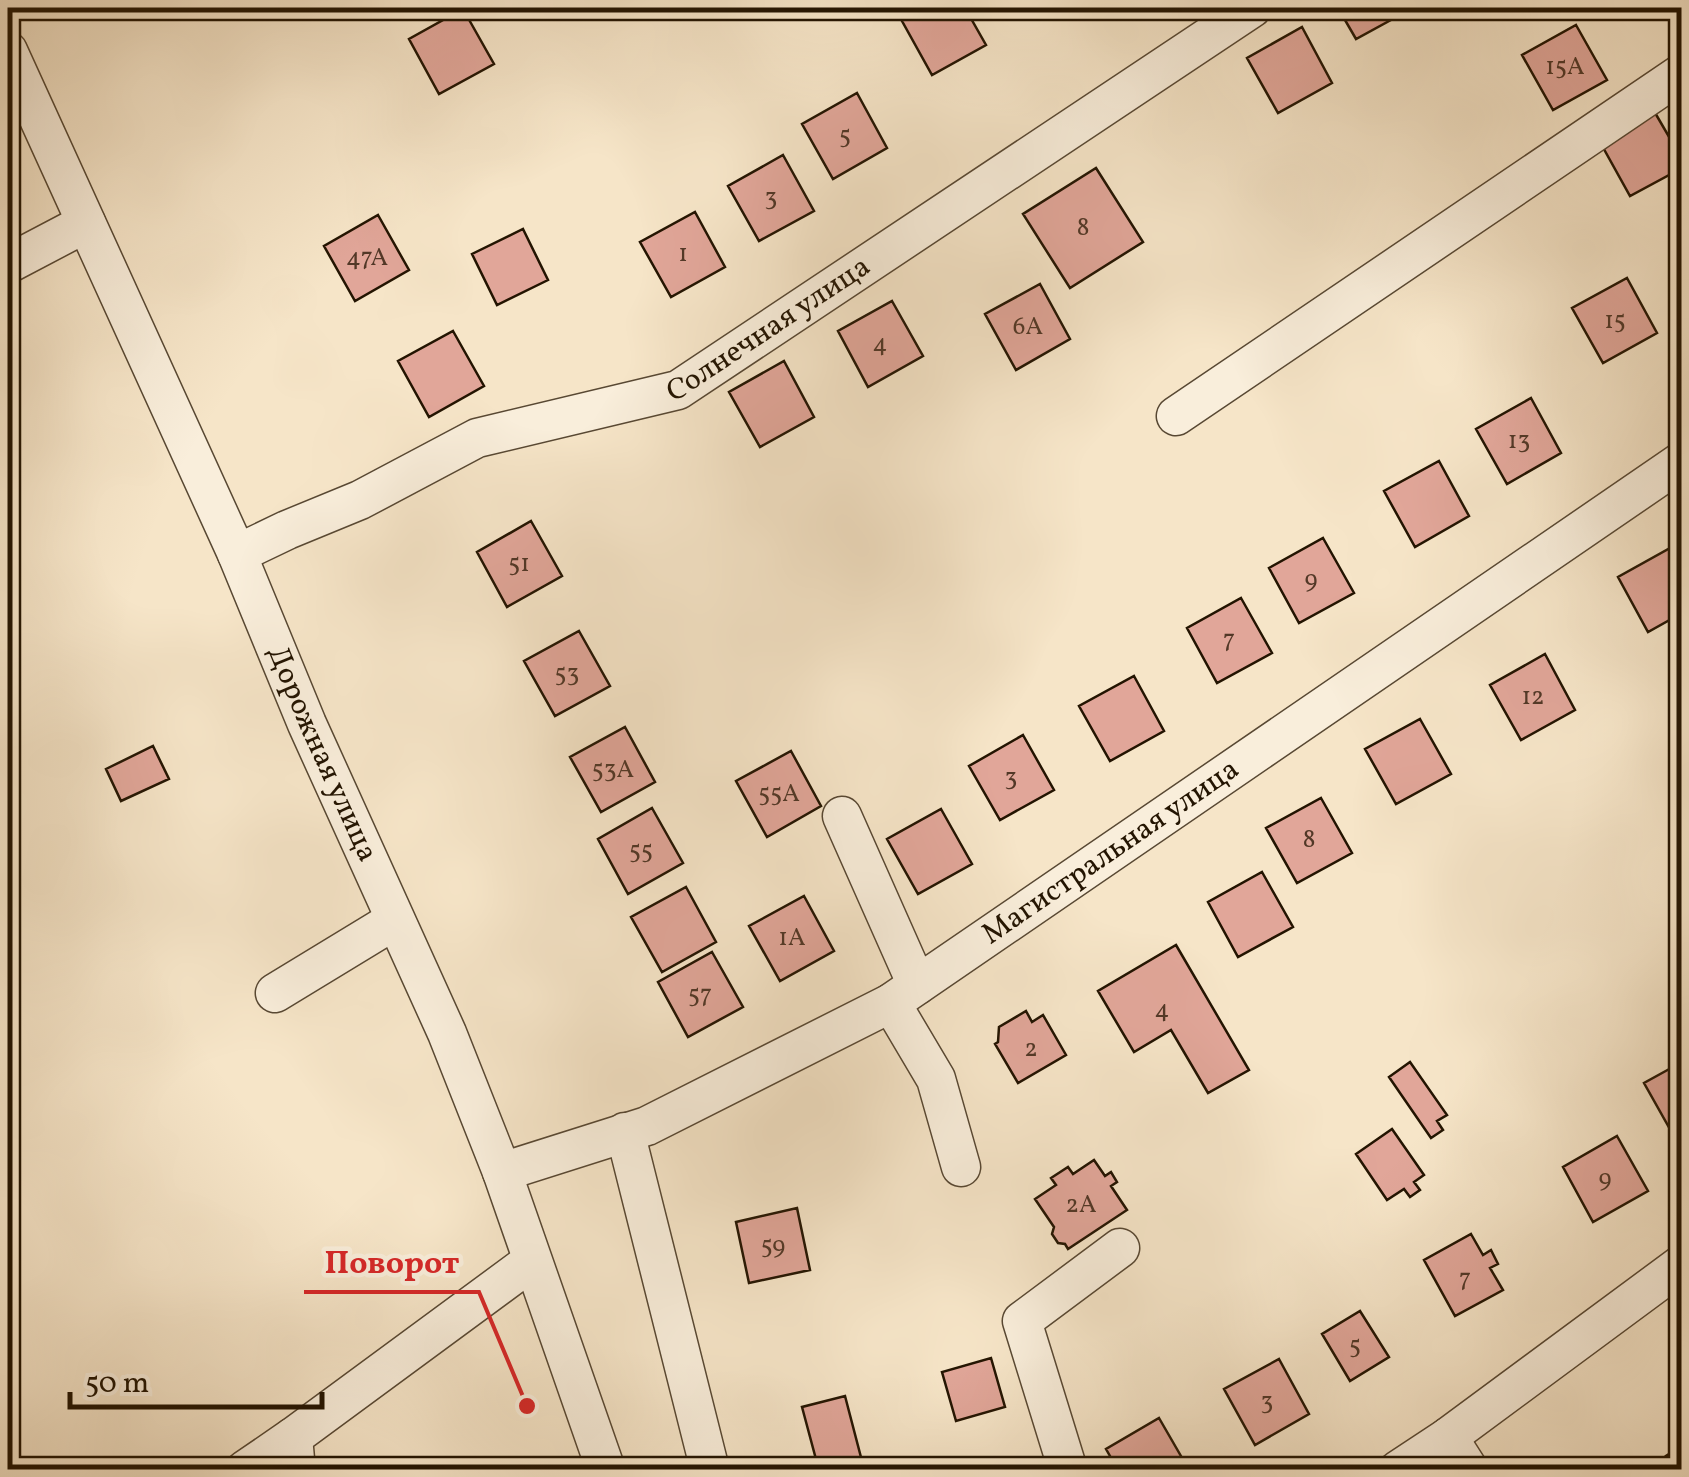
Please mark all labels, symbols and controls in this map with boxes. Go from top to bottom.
house number: 15А [1545,50,1585,85]
house number: 5 [839,119,851,154]
house number: 3 [765,181,777,216]
house number: 8 [1077,211,1089,246]
house number: 1 [678,237,688,272]
house number: 47А [346,241,388,276]
street label: Солнечная улица [663,246,879,413]
house number: 15 [1604,304,1626,339]
house number: 6А [1013,310,1043,345]
house number: 4 [873,327,887,362]
house number: 13 [1508,424,1530,459]
house number: 51 [508,547,530,582]
house number: 9 [1305,563,1318,598]
house number: 7 [1223,623,1235,658]
street label: Дорожная улица [256,640,388,869]
house number: 53 [555,657,579,692]
house number: 12 [1521,680,1545,715]
street label: Магистральная улица [974,749,1248,955]
house number: 53А [592,753,634,788]
house number: 3 [1005,761,1017,796]
house number: 55А [758,777,800,812]
house number: 8 [1303,823,1315,858]
house number: 55 [629,834,653,869]
house number: 1А [778,921,806,956]
house number: 57 [688,978,712,1013]
house number: 4 [1155,993,1169,1028]
house number: 2 [1024,1032,1038,1067]
house number: 9 [1599,1162,1612,1197]
house number: 2А [1065,1188,1097,1223]
house number: 59 [761,1229,785,1264]
callout: Поворот [304,1230,479,1292]
text: Поворот [325,1243,460,1287]
house number: 7 [1459,1262,1471,1297]
house number: 5 [1349,1329,1361,1364]
scale bar [70,1347,322,1409]
text: 50 m [85,1363,149,1405]
house number: 3 [1261,1385,1273,1420]

